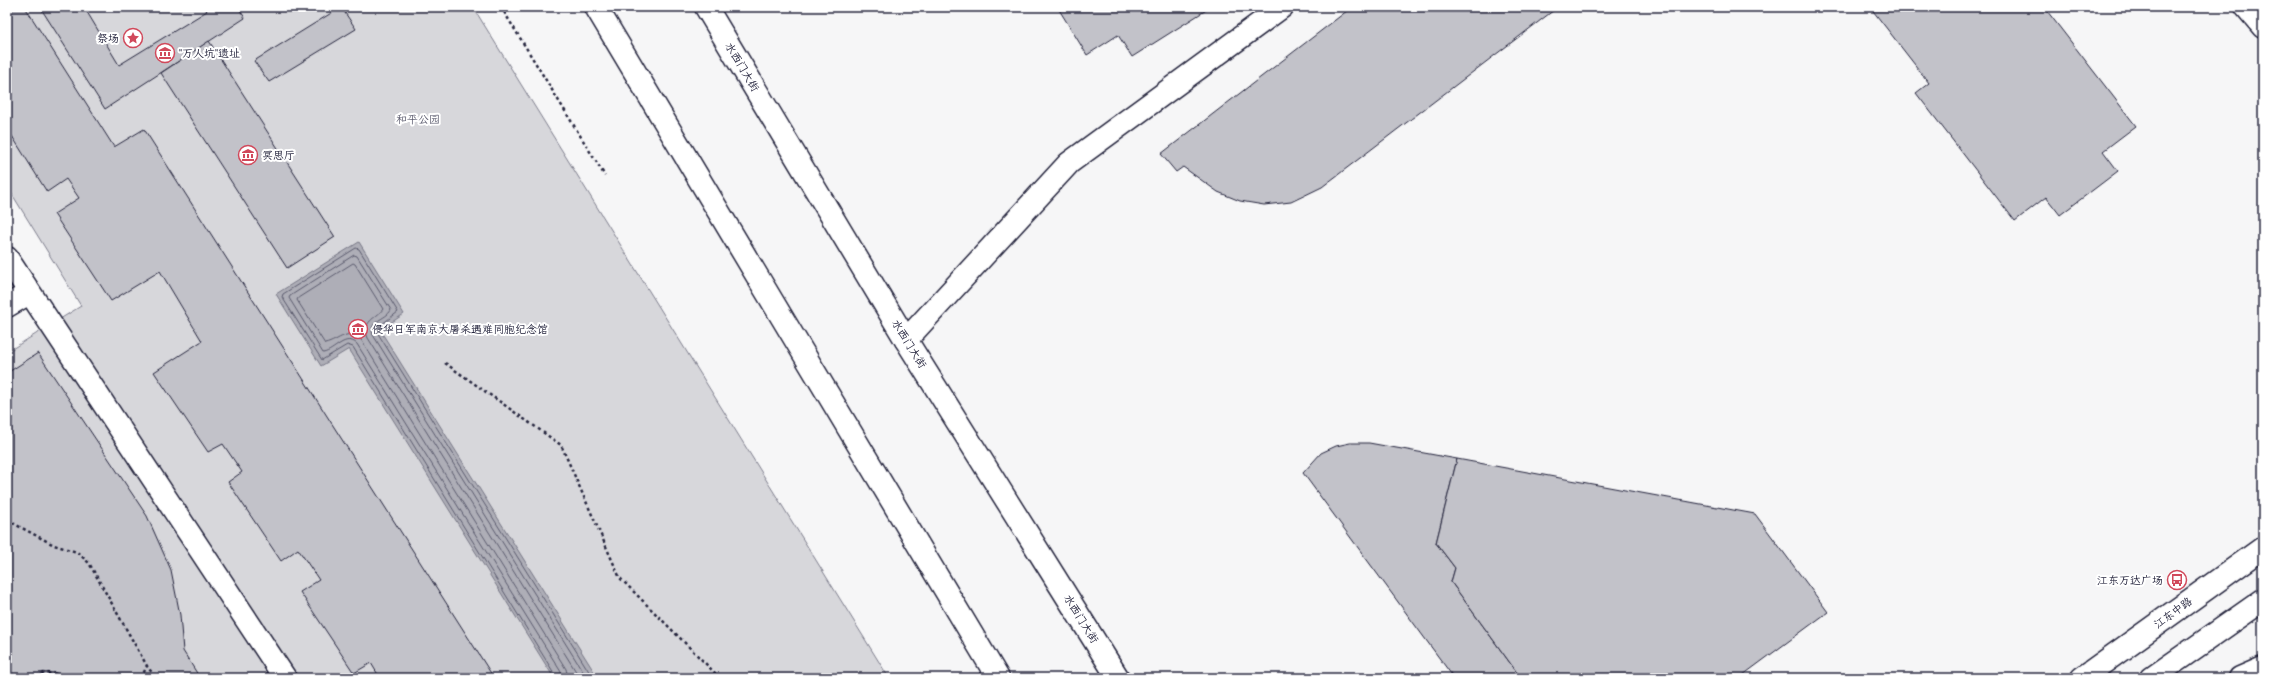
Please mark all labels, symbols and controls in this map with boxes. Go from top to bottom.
place icon: 祭场 [122,27,144,49]
place label: 祭场 [97,32,119,45]
street label: 水西门大街 [722,40,762,95]
museum icon: "万人坑"遗址 [154,42,176,64]
place label: "万人坑"遗址 [179,47,240,60]
park label: 和平公园 [396,113,440,126]
museum icon: 冥思厅 [237,144,259,166]
place label: 冥思厅 [262,149,295,162]
street label: 水西门大街 [889,317,930,372]
museum icon: 侵华日军南京大屠杀遇难同胞纪念馆 [347,318,369,340]
place label: 侵华日军南京大屠杀遇难同胞纪念馆 [372,323,548,336]
bus stop icon: 江东万达广场 [2166,569,2188,591]
place label: 江东万达广场 [2097,574,2163,587]
street label: 水西门大街 [1061,592,1102,647]
street label: 江东中路 [2151,595,2195,631]

